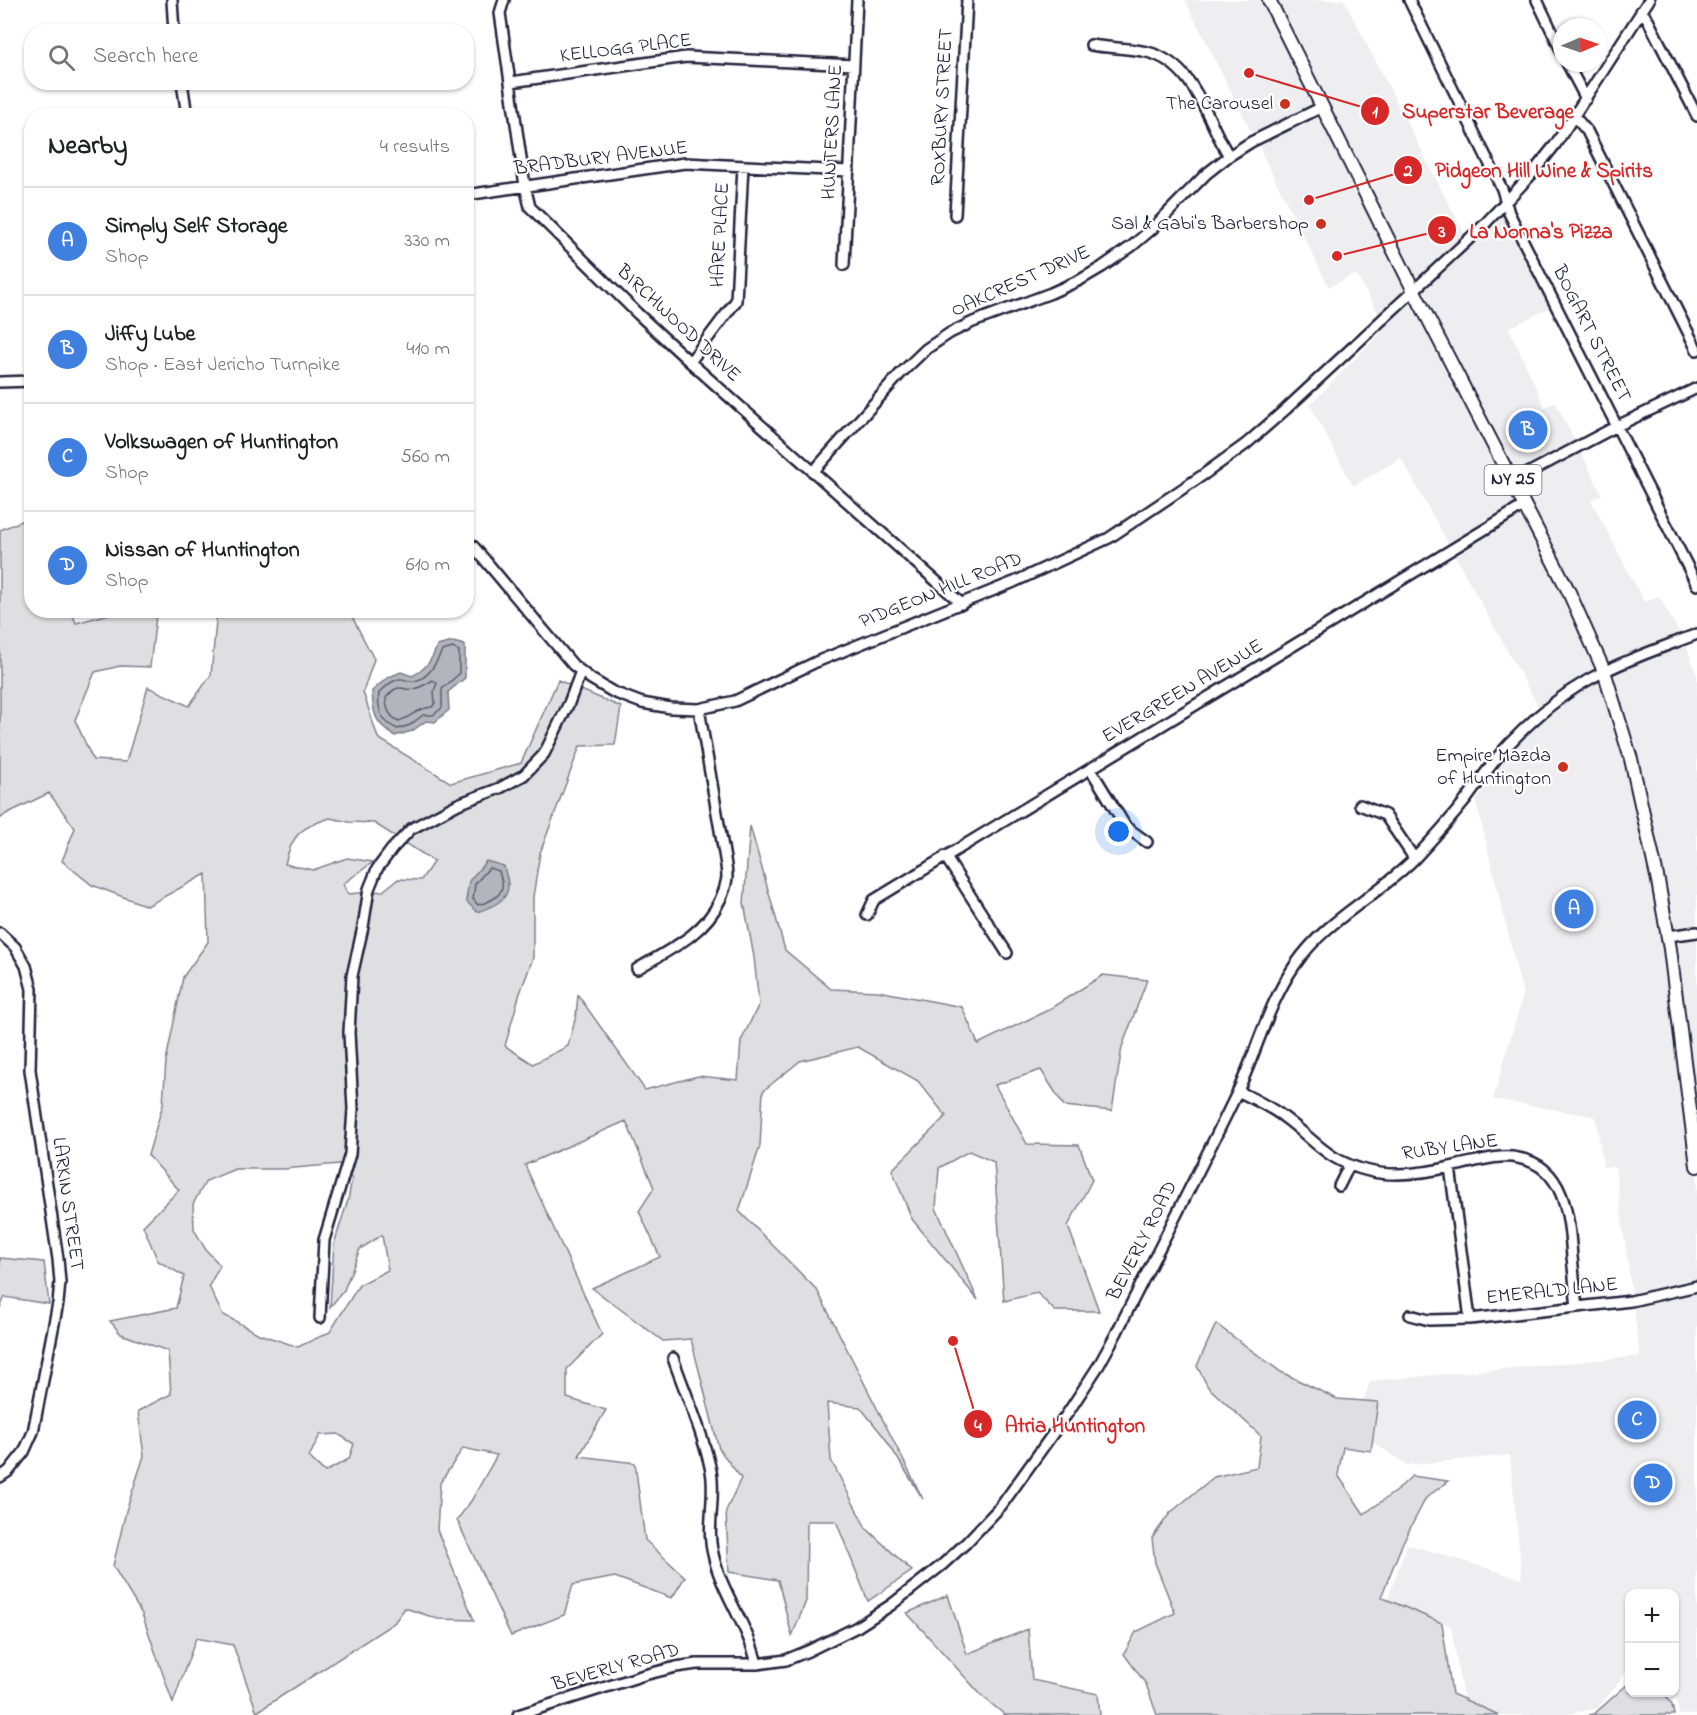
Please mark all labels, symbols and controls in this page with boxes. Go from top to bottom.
north arrow [1553,18,1607,72]
search box [24,24,474,90]
street label: KELLOGG PLACE [558,27,694,71]
street label: ROXBURY STREET [924,28,962,186]
icon: search [45,41,78,74]
text: Search here [93,41,198,73]
street label: HUNTERS LANE [815,64,851,200]
place label: The Carousel [1166,90,1273,119]
callout: Superstar Beverage [1360,91,1586,130]
marker: The Carousel [1278,97,1292,111]
text: Superstar Beverage [1402,98,1575,130]
text: 1 [1372,100,1378,126]
text: Nearby [48,128,127,166]
text: 4 results [380,133,450,162]
street label: BRADBURY AVENUE [511,134,690,184]
callout: Pidgeon Hill Wine & Spirits [1393,150,1665,189]
text: Pidgeon Hill Wine & Spirits [1435,157,1653,189]
text: 2 [1403,159,1413,185]
street label: HARE PLACE [704,182,738,288]
place label: Sal & Gabi's Barbershop [1111,210,1309,239]
text: Simply Self Storage [105,211,288,243]
callout: La Nonna's Pizza [1427,211,1624,250]
marker: Sal & Gabi's Barbershop [1314,217,1328,231]
text: La Nonna's Pizza [1469,218,1613,248]
text: 3 [1437,220,1446,246]
text: A [61,227,74,256]
text: 330 m [404,227,450,256]
street label: OAKCREST DRIVE [947,238,1095,326]
text: Shop [105,243,149,272]
street label: BIRCHWOOD DRIVE [608,258,747,390]
street label: BOGART STREET [1544,260,1638,407]
text: Jiffy Lube [105,319,195,351]
text: B [61,335,74,364]
text: 410 m [406,335,450,364]
text: Shop · East Jericho Turnpike [105,351,340,380]
pin: B [1508,408,1547,452]
text: Volkswagen of Huntington [105,427,338,459]
text: C [62,443,73,472]
text: 560 m [401,443,450,472]
text: Shop [105,459,149,488]
road number: NY 25 [1484,465,1541,495]
text: Nissan of Huntington [105,535,300,567]
street label: PIDGEON HILL ROAD [855,545,1027,637]
text: D [60,551,75,580]
text: 610 m [406,551,450,580]
text: Shop [105,567,149,596]
street label: EVERGREEN AVENUE [1097,632,1269,752]
place label: Empire Mazda of Huntington [1435,742,1551,795]
marker: Empire Mazda of Huntington [1556,760,1570,774]
your location [1104,817,1133,846]
pin: A [1554,886,1594,932]
street label: RUBY LANE [1400,1127,1500,1169]
street label: LARKIN STREET [43,1135,91,1273]
street label: BEVERLY ROAD [1100,1176,1186,1307]
street label: EMERALD LANE [1485,1271,1619,1313]
pin: C [1618,1398,1656,1442]
callout: Atria Huntington [963,1405,1157,1444]
text: Atria Huntington [1005,1412,1145,1444]
text: 4 [974,1414,982,1440]
pin: D [1634,1460,1672,1506]
map controls [1625,1589,1679,1697]
button: + [1625,1589,1679,1643]
street label: BEVERLY ROAD [548,1636,683,1700]
button: − [1625,1643,1679,1697]

